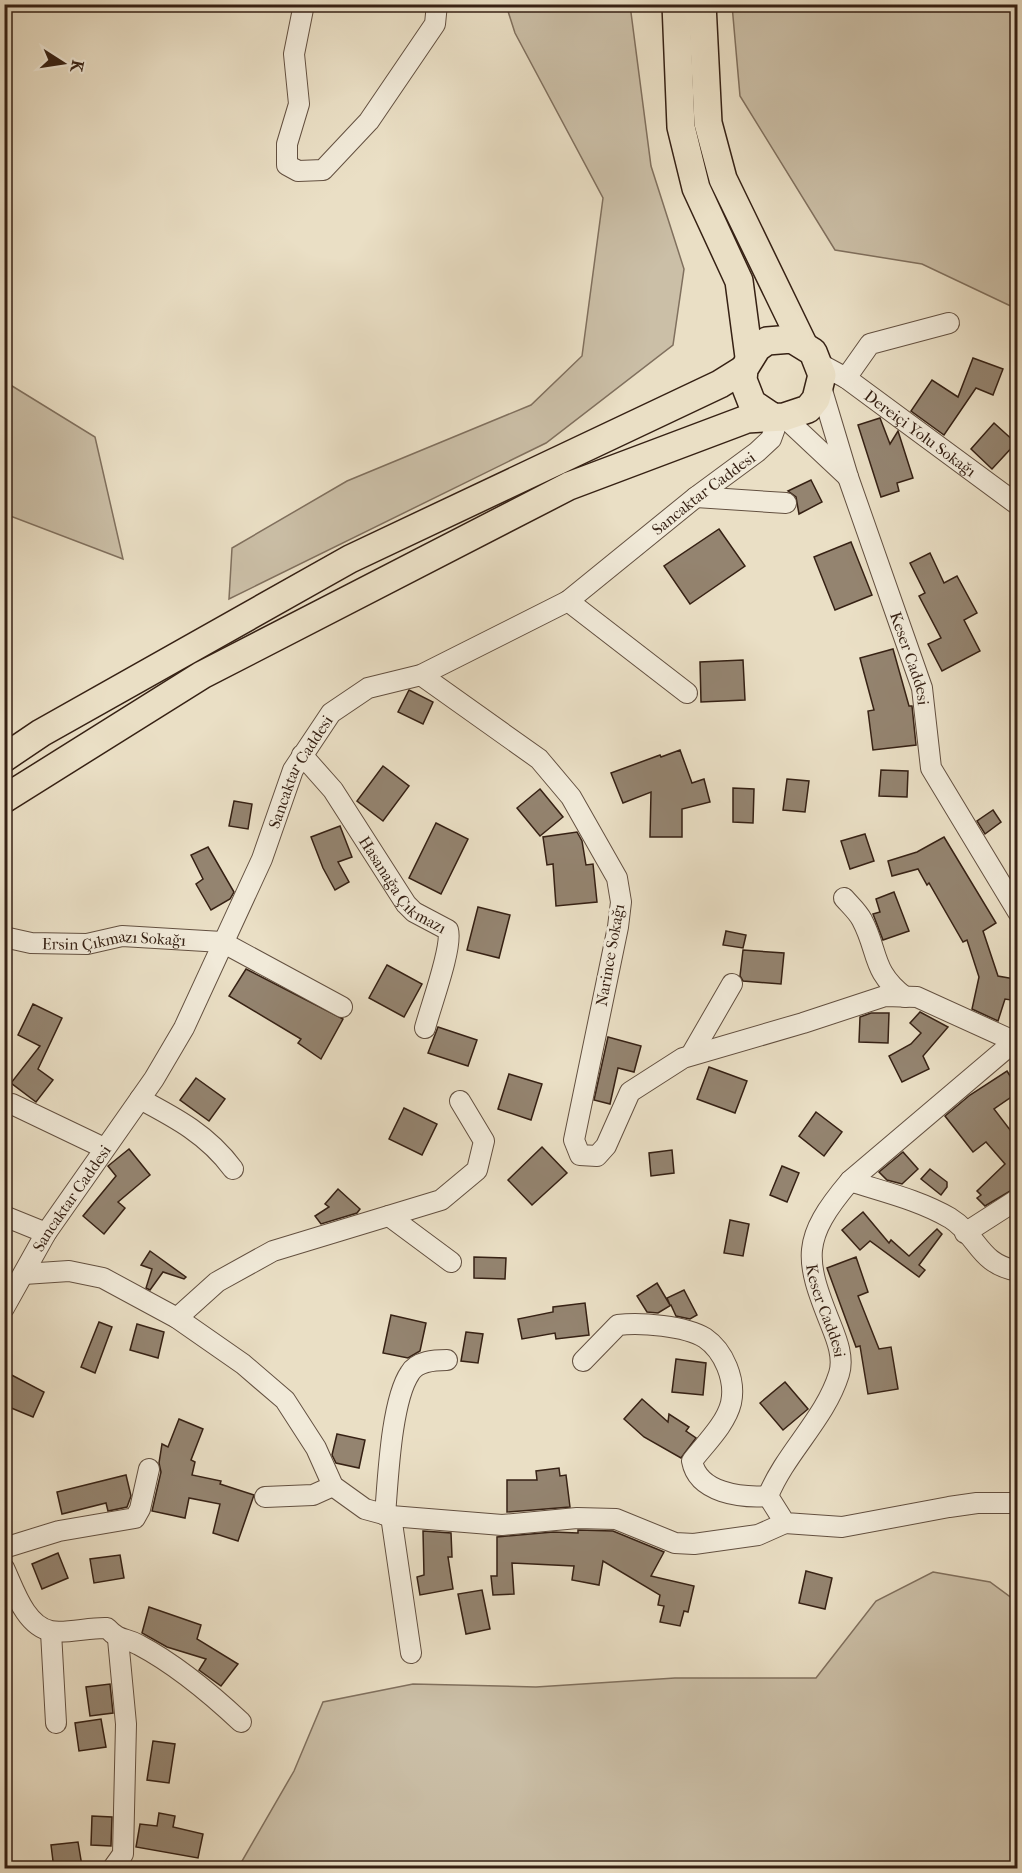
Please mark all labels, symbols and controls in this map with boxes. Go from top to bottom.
north arrow [33,33,93,93]
text: K [66,58,88,75]
street label: Dereiçi Yolu Sokağı [861,385,980,481]
street label: Sancaktar Caddesi [648,447,759,539]
street label: Keser Caddesi [886,609,933,706]
street label: Sancaktar Caddesi [264,711,337,831]
street label: Hasanağa Çıkmazı [355,832,450,937]
street label: Narince Sokağı [592,902,628,1008]
street label: Ersin Çıkmazı Sokağı [42,926,187,955]
street label: Sancaktar Caddesi [28,1141,115,1255]
street label: Keser Caddesi [803,1263,850,1359]

